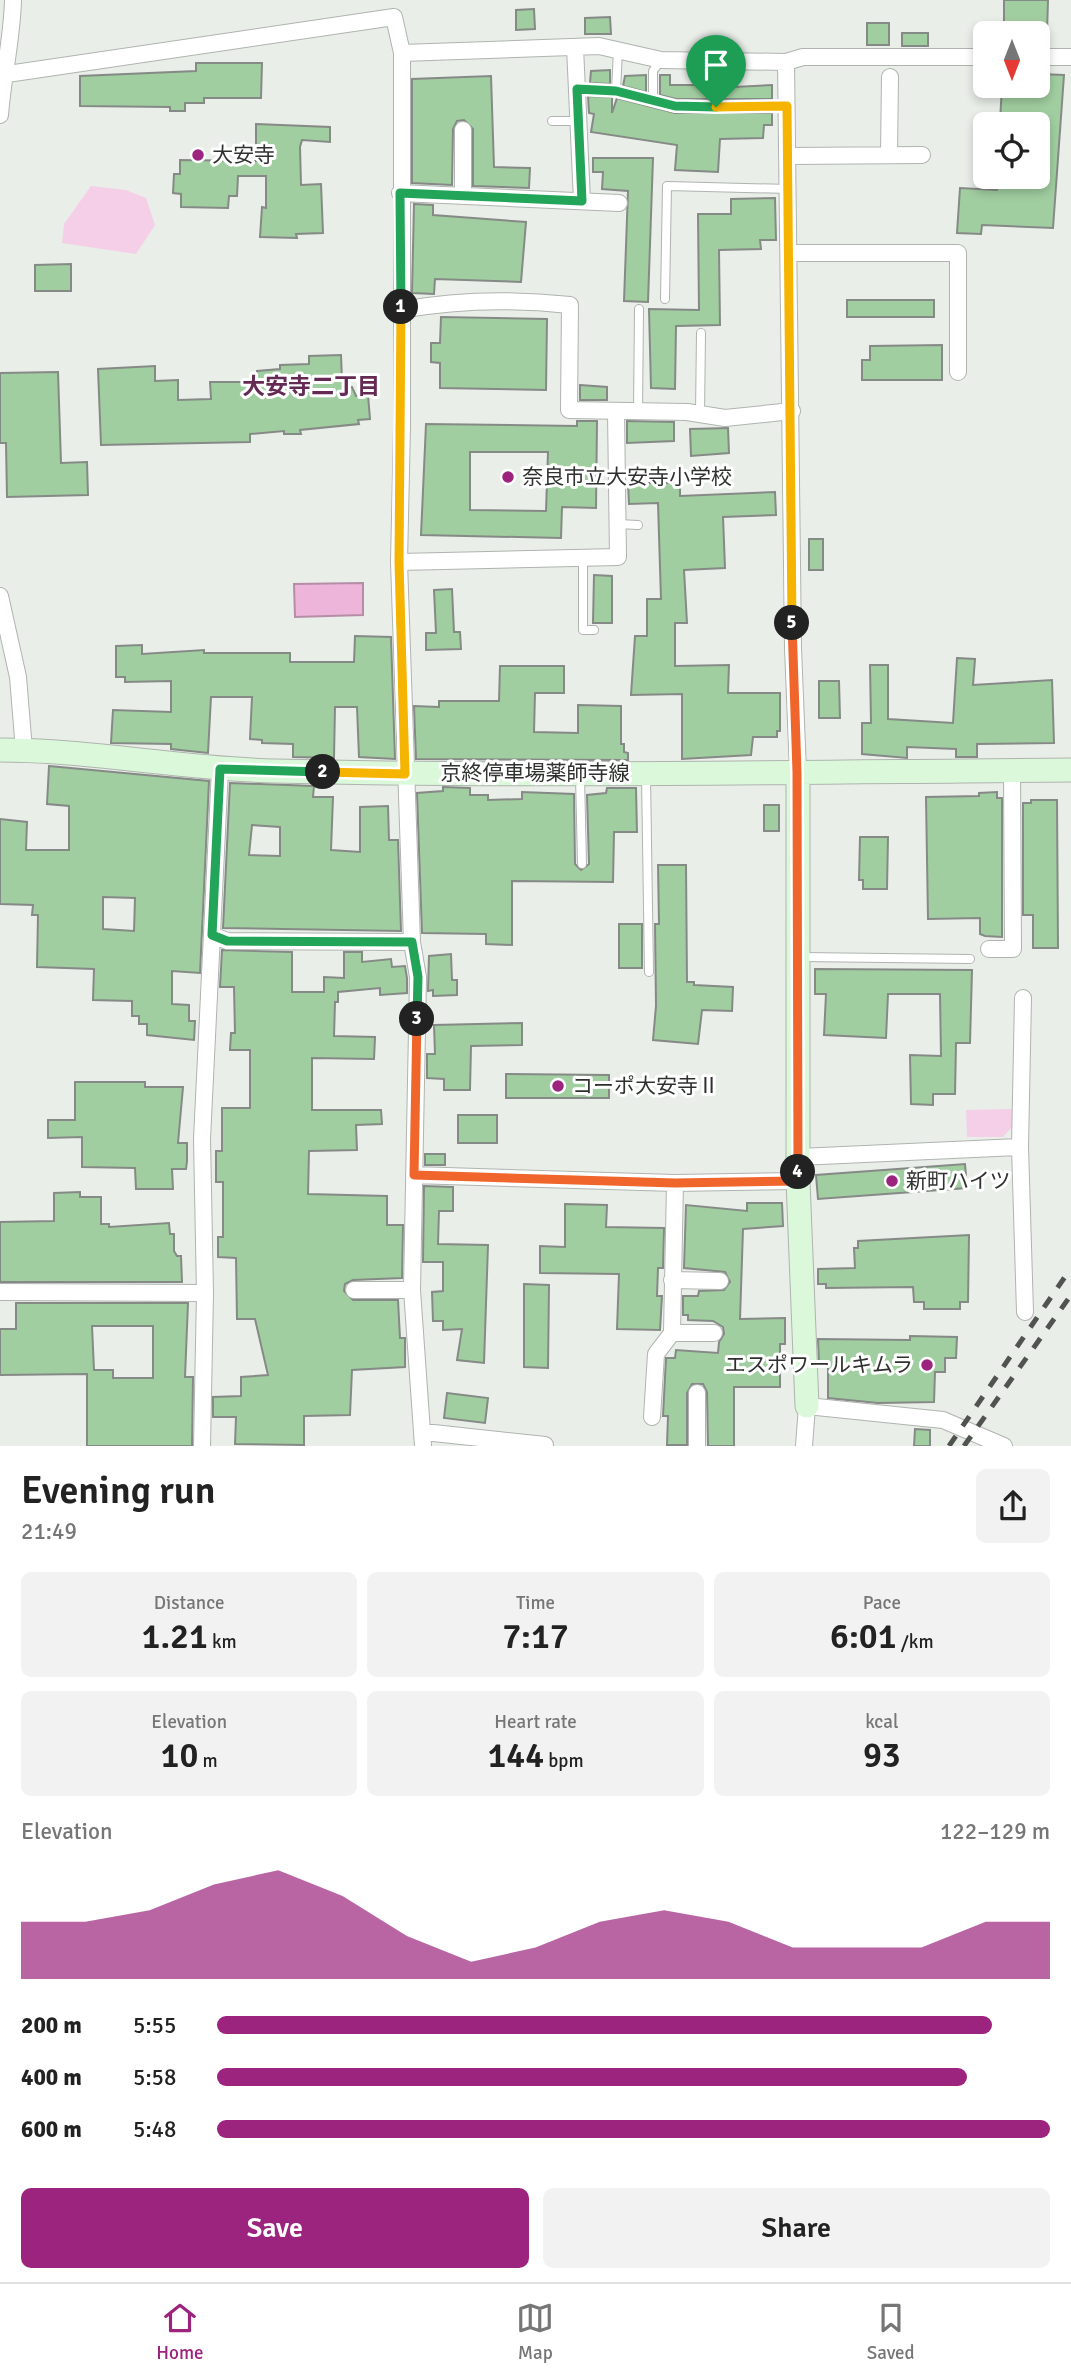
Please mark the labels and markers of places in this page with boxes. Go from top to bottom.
pin [686,35,746,107]
place label: 大安寺 [212,142,275,168]
marker: 大安寺 [190,147,206,163]
pin: 1 [384,290,418,324]
place label: 奈良市立大安寺小学校 [522,464,732,490]
marker: 奈良市立大安寺小学校 [500,469,516,485]
pin: 5 [774,606,810,640]
pin: 2 [306,754,340,790]
pin: 3 [400,1002,434,1036]
place label: コーポ大安寺Ⅱ [572,1073,719,1099]
marker: コーポ大安寺Ⅱ [550,1078,566,1094]
pin: 4 [780,1154,816,1190]
place label: 新町ハイツ [906,1168,1011,1194]
marker: 新町ハイツ [884,1173,900,1189]
place label: エスポワールキムラ [725,1352,913,1378]
marker: エスポワールキムラ [919,1357,935,1373]

